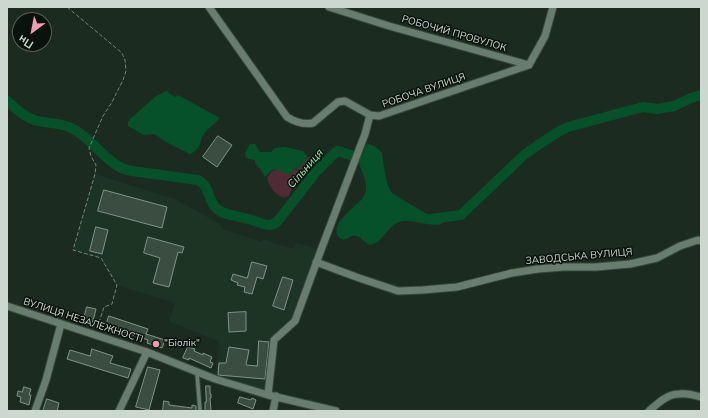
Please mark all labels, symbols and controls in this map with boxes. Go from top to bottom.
north arrow [12,12,52,52]
street label: РОБОЧИЙ ПРОВУЛОК [400,13,508,55]
text: Пн [16,31,36,52]
street label: РОБОЧА ВУЛИЦЯ [381,71,467,111]
water label: Сільниця [285,147,327,191]
street label: ЗАВОДСЬКА ВУЛИЦЯ [525,246,633,268]
street label: ВУЛИЦЯ НЕЗАЛЕЖНОСТІ [22,296,144,346]
place label: "Біолік" [164,338,200,350]
marker: "Біолік" [151,339,161,349]

